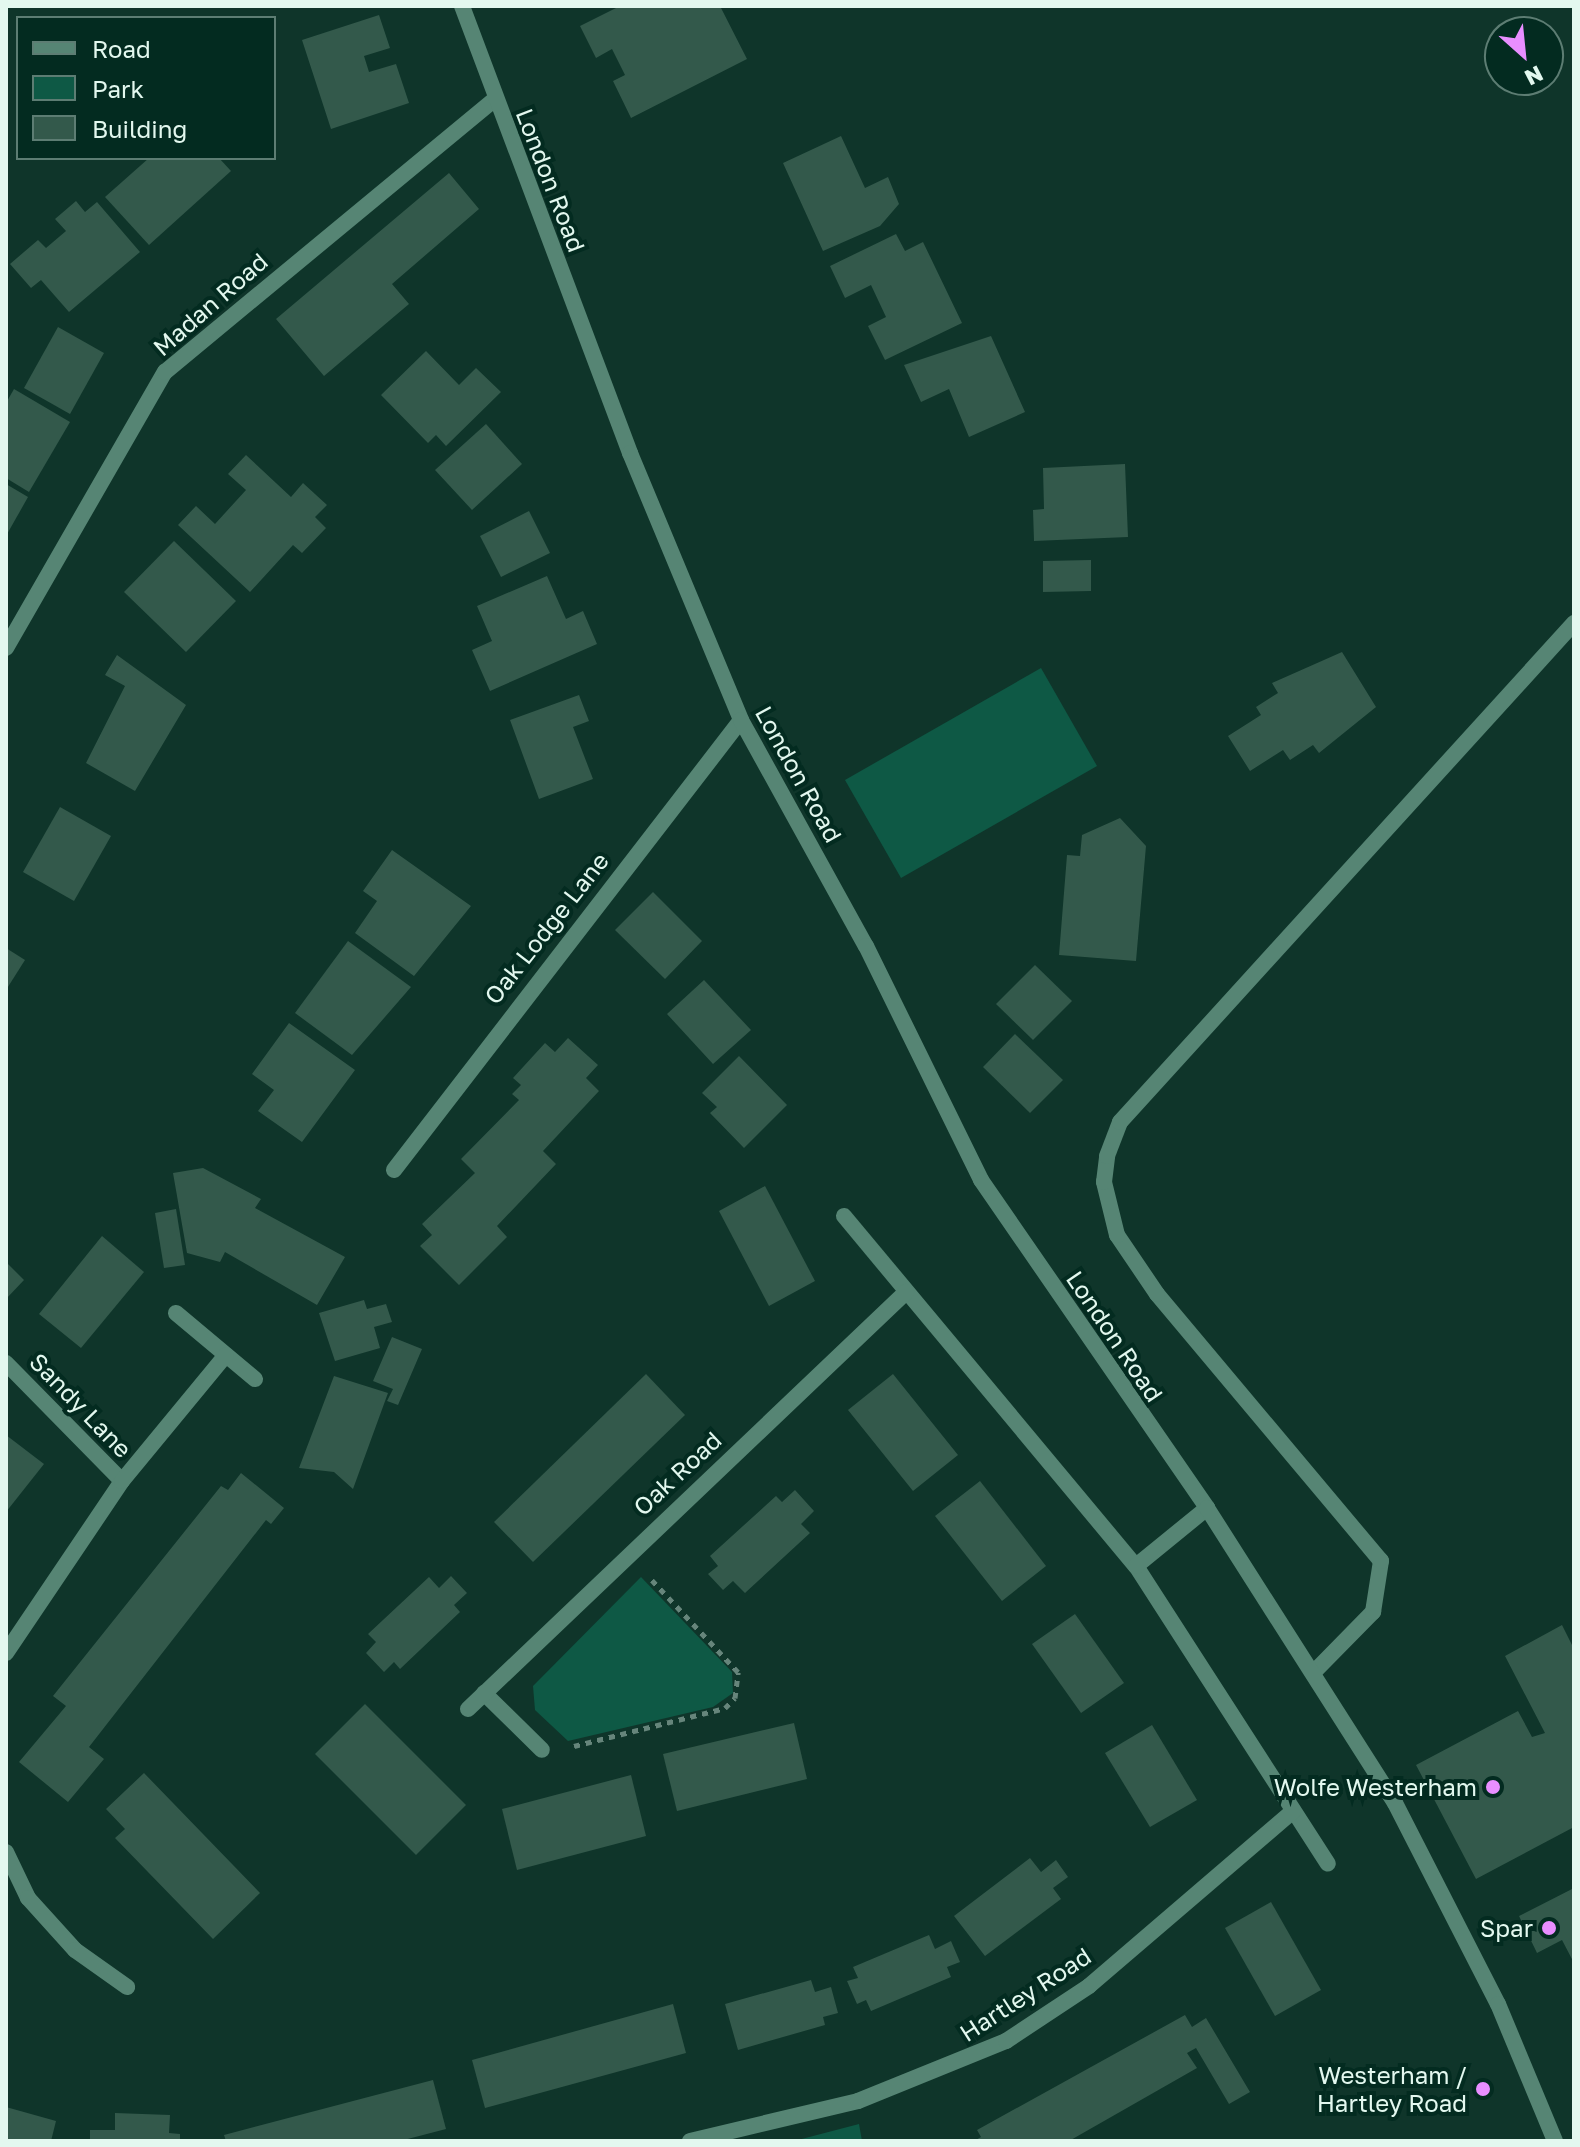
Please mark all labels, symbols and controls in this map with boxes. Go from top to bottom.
legend [16,16,276,160]
north arrow [1484,16,1564,96]
text: Road [92,34,151,63]
text: N [1521,60,1548,92]
text: Park [92,74,144,103]
street label: London Road [510,104,592,256]
text: Building [92,114,187,143]
street label: Madan Road [147,247,273,361]
street label: London Road [750,701,848,847]
street label: Oak Lodge Lane [478,847,614,1009]
street label: London Road [1061,1265,1169,1407]
street label: Sandy Lane [24,1347,138,1463]
street label: Oak Road [627,1425,727,1521]
place label: Wolfe Westerham [1274,1773,1477,1801]
marker: Wolfe Westerham [1484,1778,1502,1796]
place label: Spar [1480,1914,1533,1942]
marker: Spar [1540,1919,1558,1937]
street label: Hartley Road [954,1941,1096,2047]
place label: Westerham / Hartley Road [1317,2061,1467,2117]
marker: Westerham / Hartley Road [1474,2080,1492,2098]

